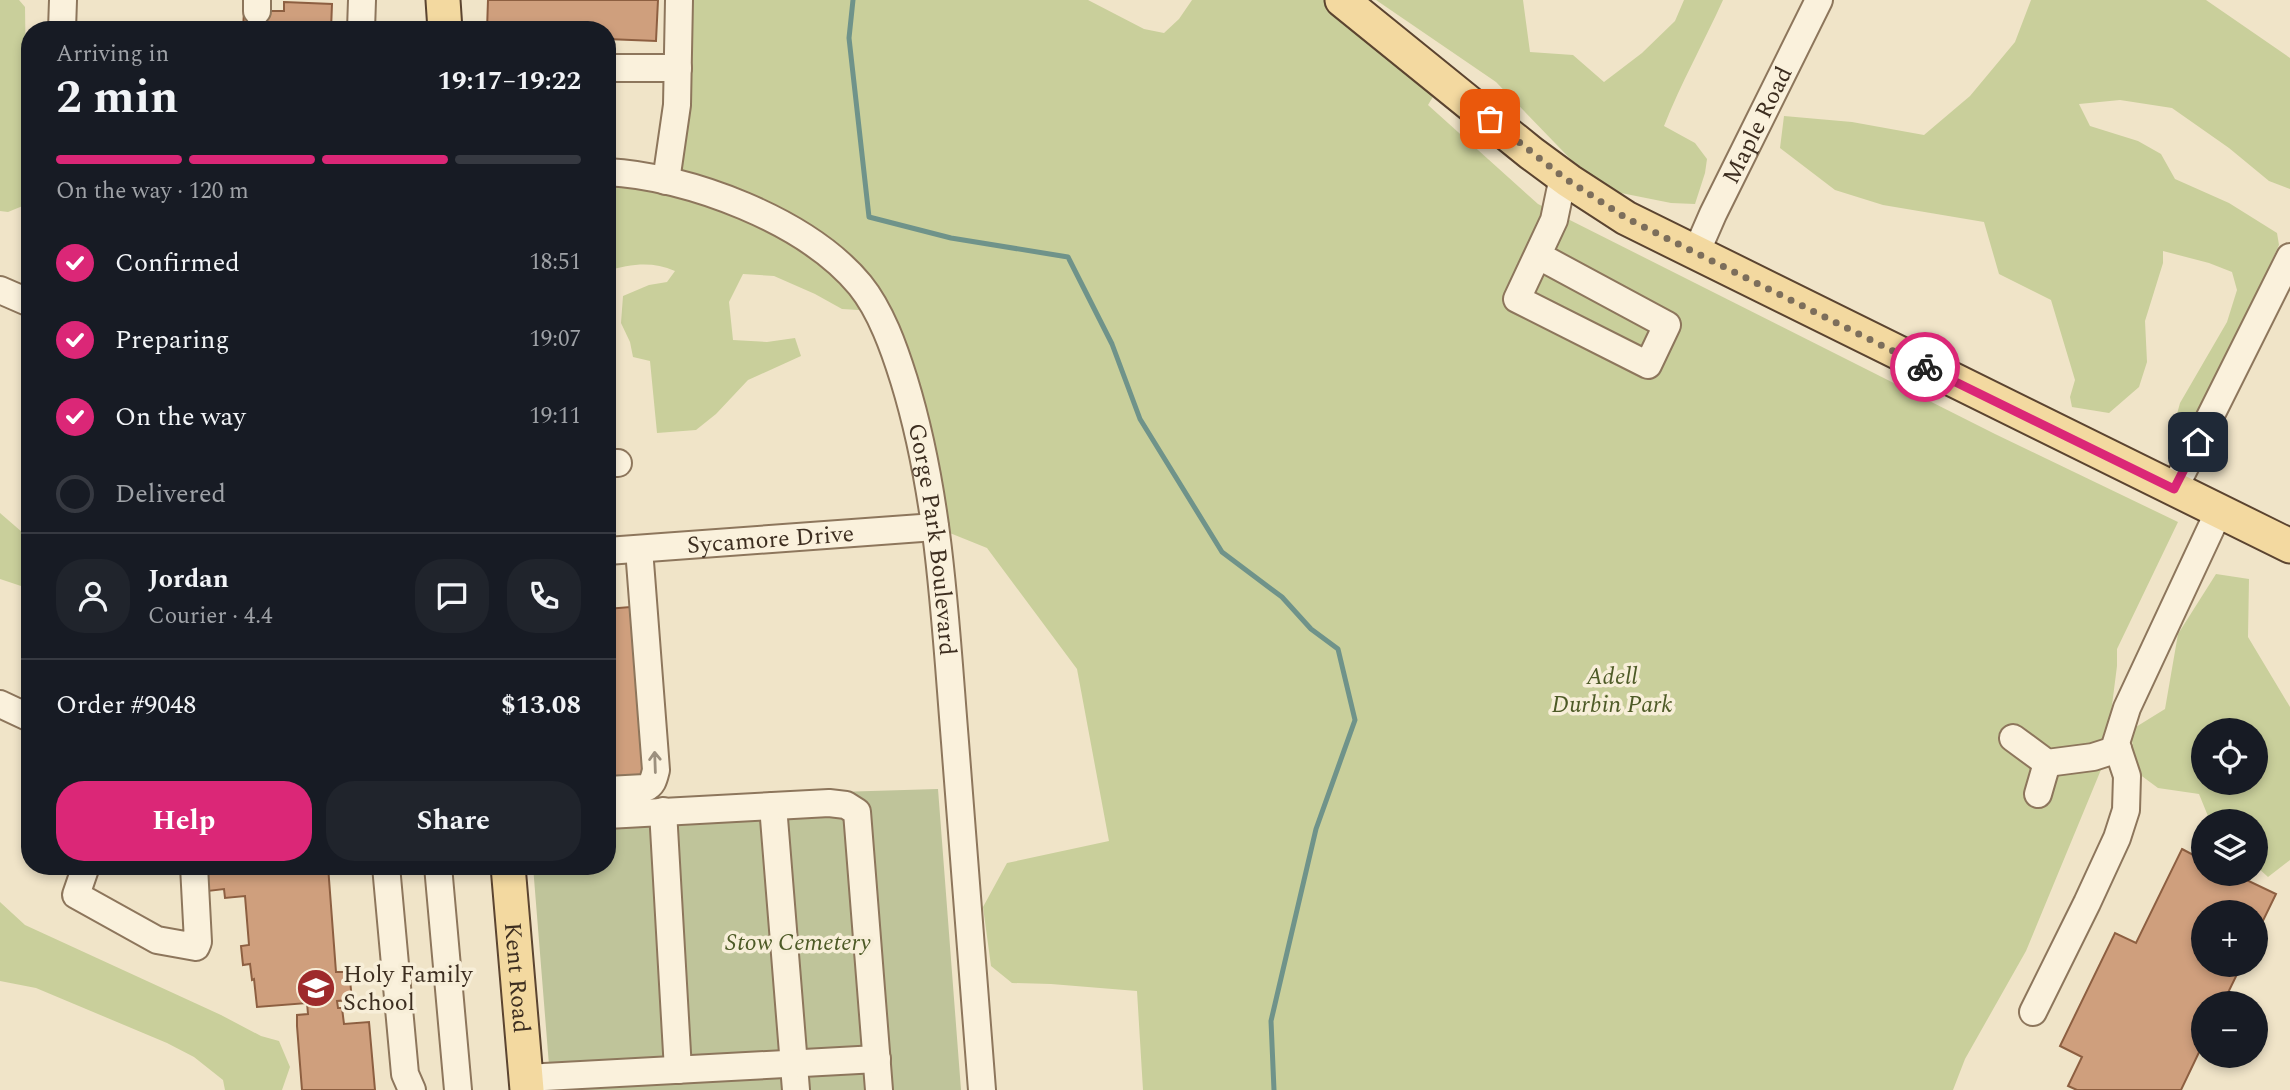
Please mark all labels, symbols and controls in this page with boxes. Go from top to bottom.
text: Arriving in [56,37,169,72]
street label: Maple Road [1714,60,1802,190]
text: 19:17–19:22 [437,61,581,101]
text: 2 min [56,63,178,133]
pin [1460,89,1520,149]
icon: bag [1471,100,1509,138]
text: On the way · 120 m [56,174,249,209]
text: Confirmed [115,243,240,283]
icon: check [56,244,94,282]
text: 18:51 [529,245,581,280]
text: Preparing [115,320,229,360]
icon: check [56,321,94,359]
text: 19:07 [529,322,581,357]
courier [1890,332,1960,402]
icon: bike [1906,348,1944,386]
text: On the way [115,397,246,437]
icon: check [56,398,94,436]
text: 19:11 [529,399,581,434]
pin [2168,412,2228,472]
street label: Gorge Park Boulevard [898,420,965,657]
icon: home [2179,423,2217,461]
text: Delivered [115,474,226,514]
street label: Sycamore Drive [686,516,856,564]
button: person [56,559,130,633]
text: Jordan [148,559,229,599]
button: chat [415,559,489,633]
button: phone [507,559,581,633]
text: Courier · 4.4 [148,599,273,634]
park label: Adell Durbin Park [1551,659,1673,723]
text: Order #9048 [56,685,196,725]
text: $13.08 [501,685,581,725]
map controls [2191,718,2268,1068]
button: locate [2191,718,2268,795]
one-way arrow [648,751,661,774]
button: Help [56,781,312,861]
button: Share [326,781,581,861]
button: layers [2191,809,2268,886]
button: + [2191,900,2268,977]
street label: Kent Road [494,921,539,1035]
park label: Stow Cemetery [725,925,871,961]
place label: Holy Family School [343,957,474,1021]
school or university icon: Holy Family School [295,967,337,1009]
button: − [2191,991,2268,1068]

